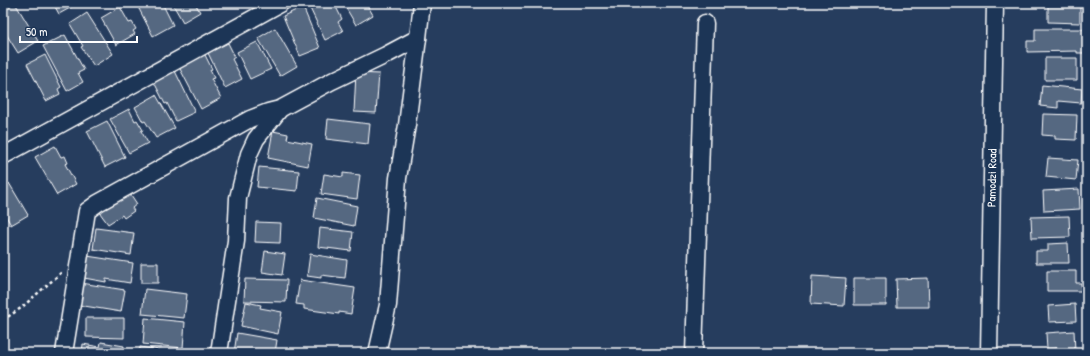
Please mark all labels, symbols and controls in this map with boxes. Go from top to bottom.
scale bar [20,18,137,44]
text: 50 m [26,23,47,40]
street label: Pamodzi Road [982,148,1001,207]

